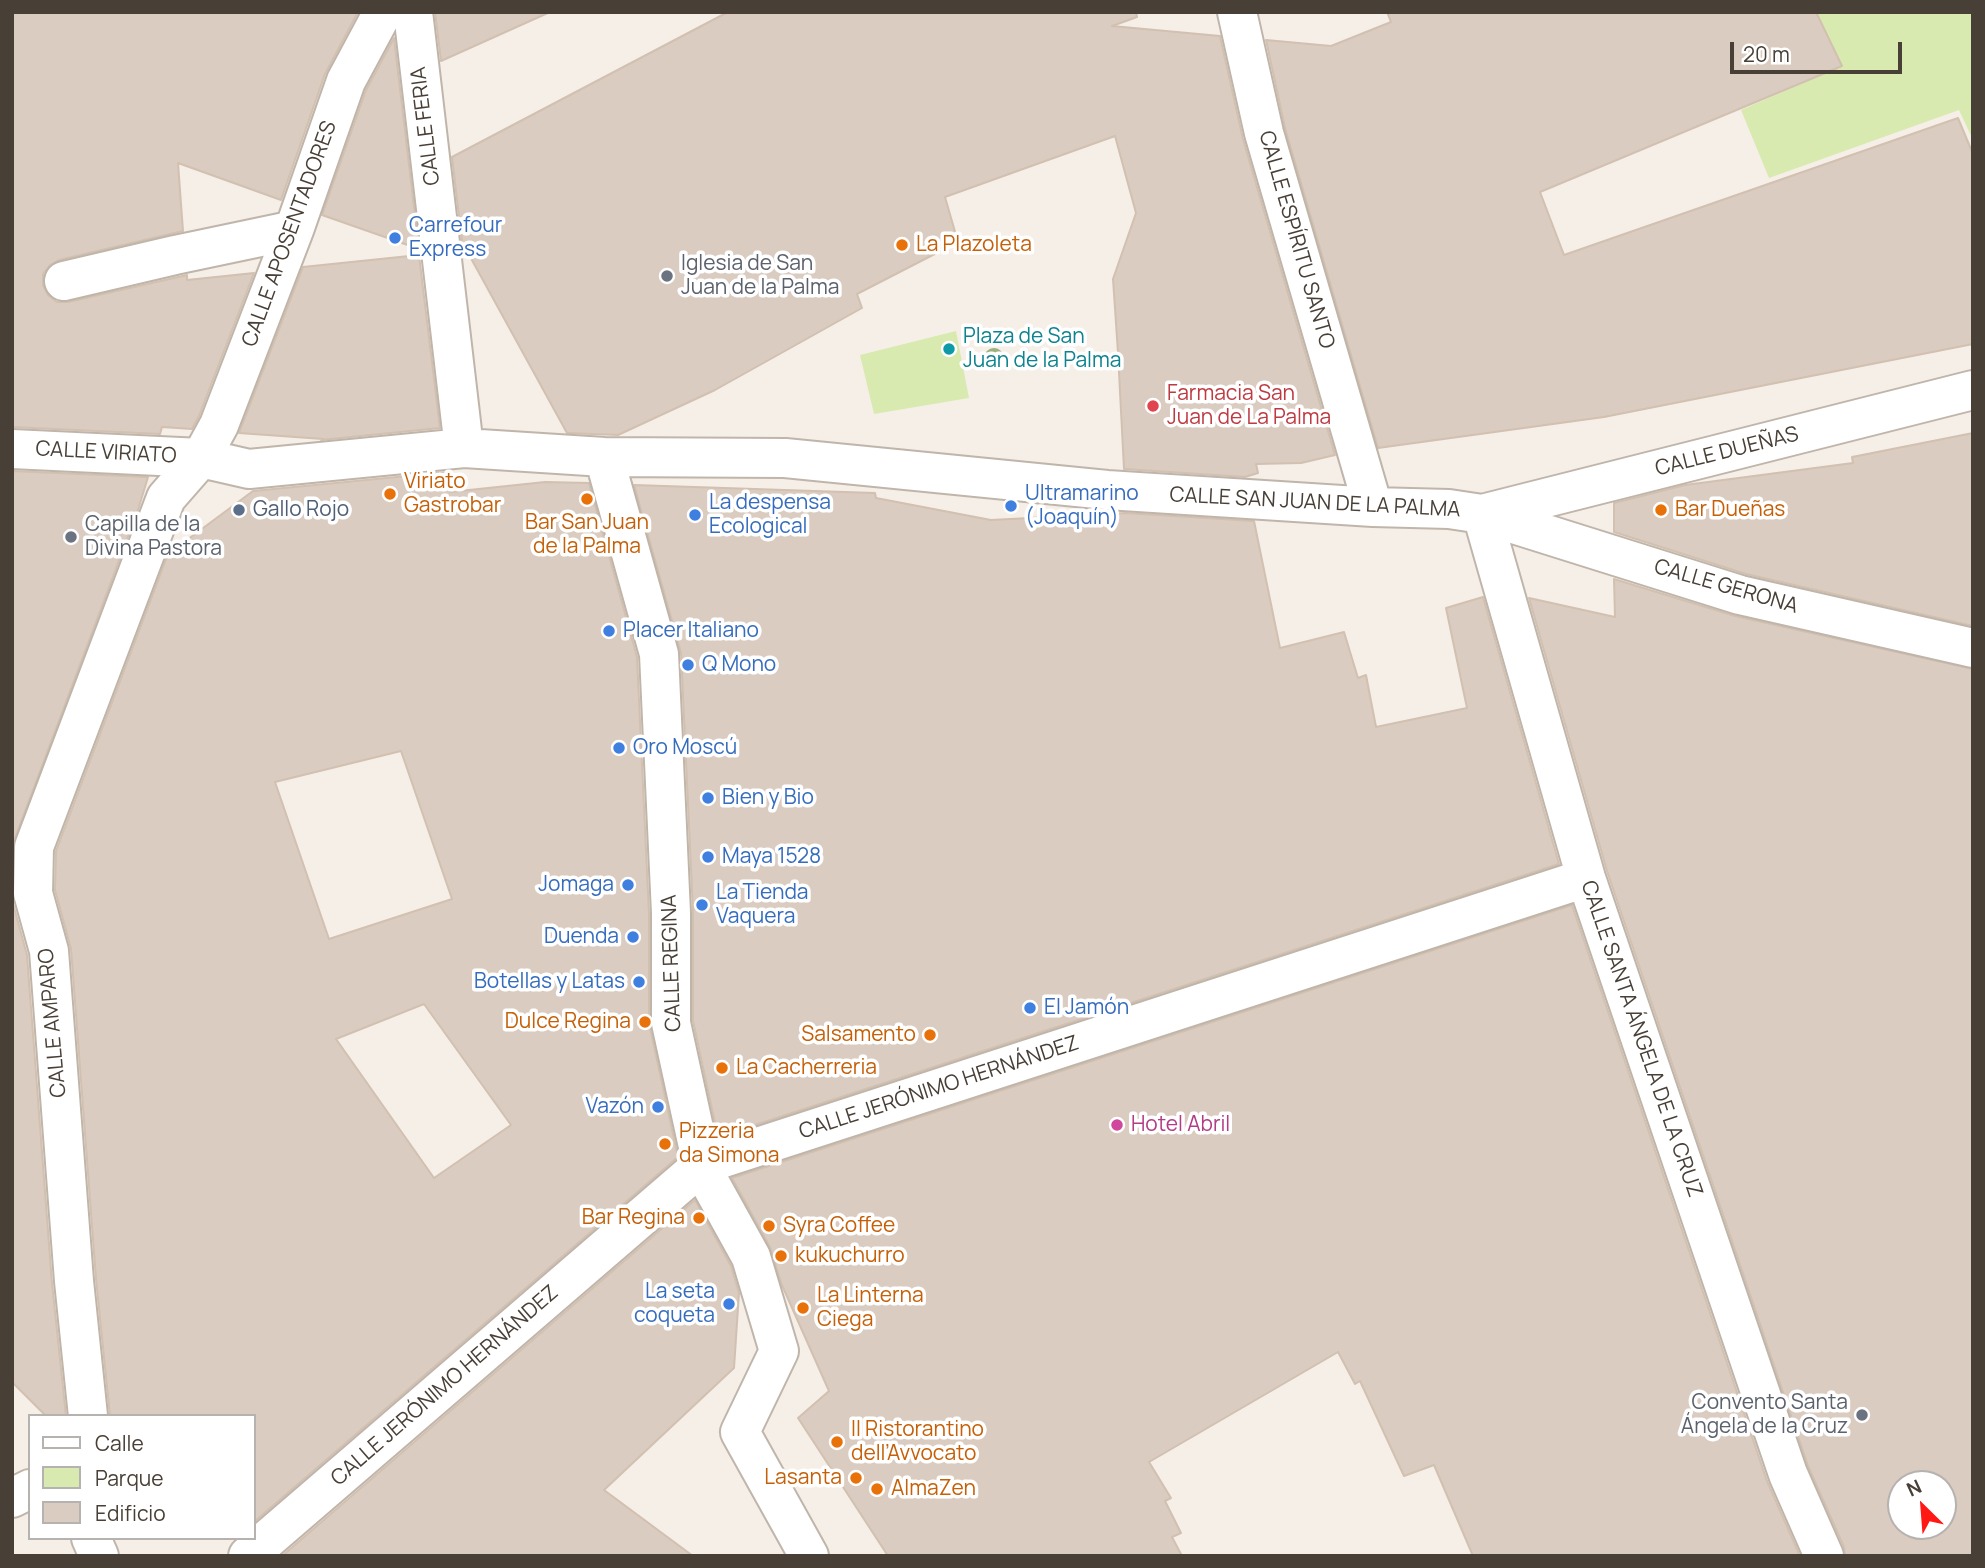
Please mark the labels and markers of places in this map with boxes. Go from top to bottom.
place label: Carrefour Express [409,213,502,263]
marker: Carrefour Express [387,230,403,246]
place label: La Plazoleta [916,232,1032,258]
marker: La Plazoleta [894,237,910,253]
place label: Iglesia de San Juan de la Palma [681,251,839,301]
marker: Iglesia de San Juan de la Palma [659,268,675,284]
place label: Plaza de San Juan de la Palma [963,324,1121,374]
marker: Plaza de San Juan de la Palma [941,341,957,357]
place label: Farmacia San Juan de La Palma [1167,381,1331,431]
marker: Farmacia San Juan de La Palma [1145,398,1161,414]
place label: Viriato Gastrobar [404,469,501,519]
place label: Ultramarino (Joaquín) [1025,481,1139,531]
marker: Viriato Gastrobar [382,486,398,502]
place label: La despensa Ecological [709,490,831,540]
marker: Bar San Juan de la Palma [579,491,595,507]
place label: Gallo Rojo [253,497,349,523]
place label: Bar Dueñas [1675,497,1785,523]
marker: Ultramarino (Joaquín) [1003,498,1019,514]
marker: Gallo Rojo [231,502,247,518]
marker: Bar Dueñas [1653,502,1669,518]
marker: La despensa Ecological [687,507,703,523]
place label: Bar San Juan de la Palma [525,510,649,560]
place label: Capilla de la Divina Pastora [85,512,222,562]
marker: Capilla de la Divina Pastora [63,529,79,545]
place label: Placer Italiano [623,618,759,644]
marker: Placer Italiano [601,623,617,639]
place label: Q Mono [702,652,776,678]
marker: Q Mono [680,657,696,673]
place label: Oro Moscú [633,735,737,761]
marker: Oro Moscú [611,740,627,756]
place label: Bien y Bio [722,785,814,811]
marker: Bien y Bio [700,790,716,806]
place label: Maya 1528 [722,844,821,870]
marker: Maya 1528 [700,849,716,865]
place label: Jomaga [538,872,614,898]
marker: Jomaga [620,877,636,893]
place label: La Tienda Vaquera [716,880,808,930]
marker: La Tienda Vaquera [694,897,710,913]
place label: Duenda [544,924,619,950]
marker: Duenda [625,929,641,945]
place label: Botellas y Latas [474,969,625,995]
marker: Botellas y Latas [631,974,647,990]
place label: El Jamón [1044,995,1129,1021]
marker: El Jamón [1022,1000,1038,1016]
place label: Dulce Regina [505,1009,631,1035]
marker: Dulce Regina [637,1014,653,1030]
place label: Salsamento [801,1022,916,1048]
marker: Salsamento [922,1027,938,1043]
place label: La Cacherreria [736,1055,877,1081]
marker: La Cacherreria [714,1060,730,1076]
place label: Vazón [585,1094,644,1120]
marker: Vazón [650,1099,666,1115]
place label: Hotel Abril [1131,1112,1230,1138]
marker: Hotel Abril [1109,1117,1125,1133]
place label: Pizzeria da Simona [679,1119,779,1169]
marker: Pizzeria da Simona [657,1136,673,1152]
place label: Bar Regina [582,1205,685,1231]
marker: Bar Regina [691,1210,707,1226]
place label: Syra Coffee [783,1213,895,1239]
marker: Syra Coffee [761,1218,777,1234]
place label: kukuchurro [795,1243,905,1269]
marker: kukuchurro [773,1248,789,1264]
place label: La seta coqueta [634,1279,715,1329]
place label: La Linterna Ciega [817,1283,924,1333]
marker: La seta coqueta [721,1296,737,1312]
marker: La Linterna Ciega [795,1300,811,1316]
place label: Convento Santa Ángela de la Cruz [1681,1390,1848,1440]
marker: Convento Santa Ángela de la Cruz [1854,1407,1870,1423]
place label: Il Ristorantino dell’Avvocato [851,1417,984,1467]
marker: Il Ristorantino dell’Avvocato [829,1434,845,1450]
place label: Lasanta [764,1465,842,1491]
marker: Lasanta [848,1470,864,1486]
place label: AlmaZen [891,1476,976,1502]
marker: AlmaZen [869,1481,885,1497]

